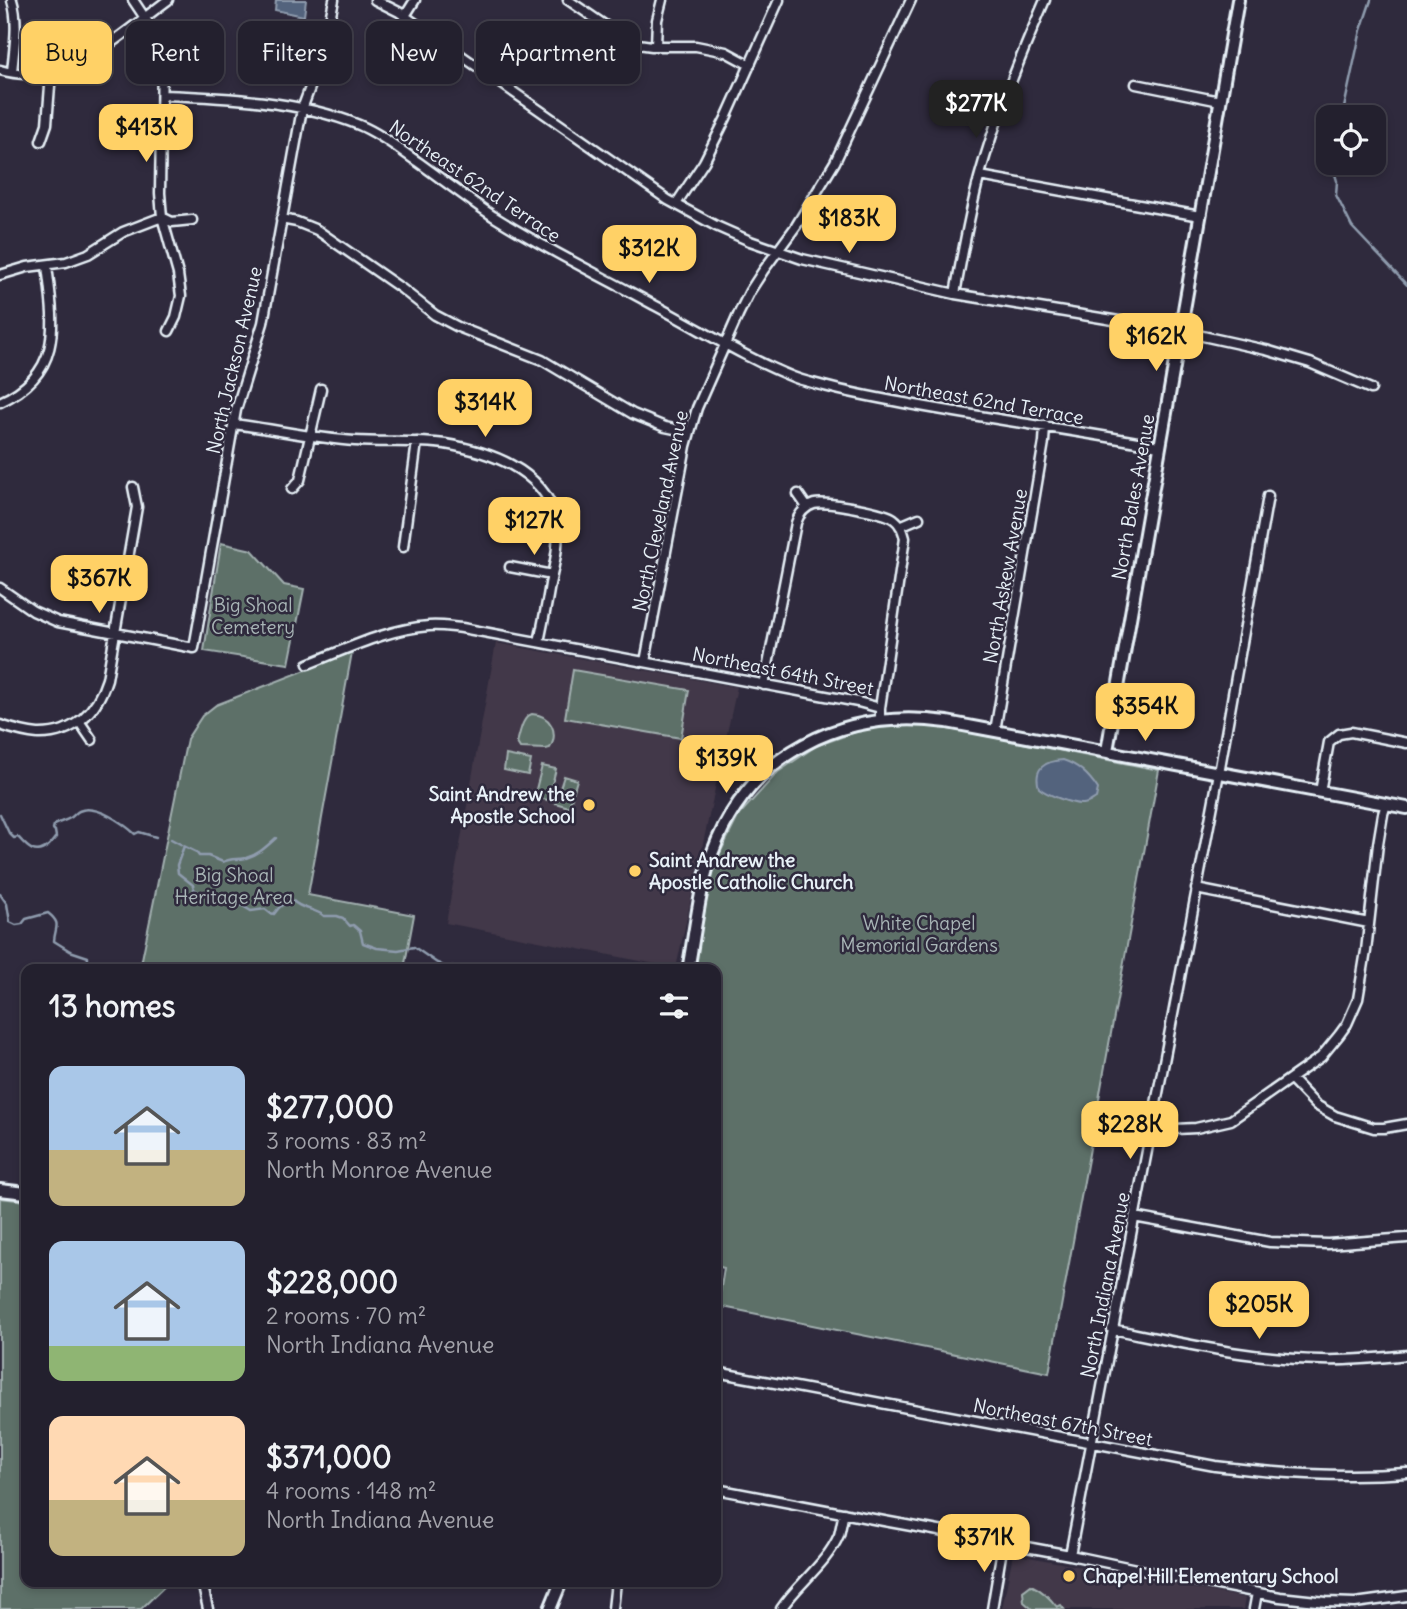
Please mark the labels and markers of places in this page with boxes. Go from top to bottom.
pin: $277K [927,80,1025,140]
pin: $413K [97,104,195,164]
pin: $183K [800,196,898,255]
pin: $312K [600,226,698,285]
pin: $162K [1107,314,1205,373]
pin: $314K [436,380,534,439]
pin: $127K [485,498,583,557]
pin: $367K [50,556,148,615]
pin: $354K [1096,684,1194,743]
pin: $139K [677,736,775,795]
place label: Saint Andrew the Apostle School [429,782,575,828]
marker: Saint Andrew the Apostle School [581,797,597,813]
place label: Saint Andrew the Apostle Catholic Church [649,848,853,894]
marker: Saint Andrew the Apostle Catholic Church [627,863,643,879]
pin: $228K [1081,1102,1179,1161]
pin: $205K [1210,1282,1308,1341]
pin: $371K [935,1514,1033,1574]
place label: Chapel Hill Elementary School [1083,1564,1339,1588]
marker: Chapel Hill Elementary School [1061,1568,1077,1584]

